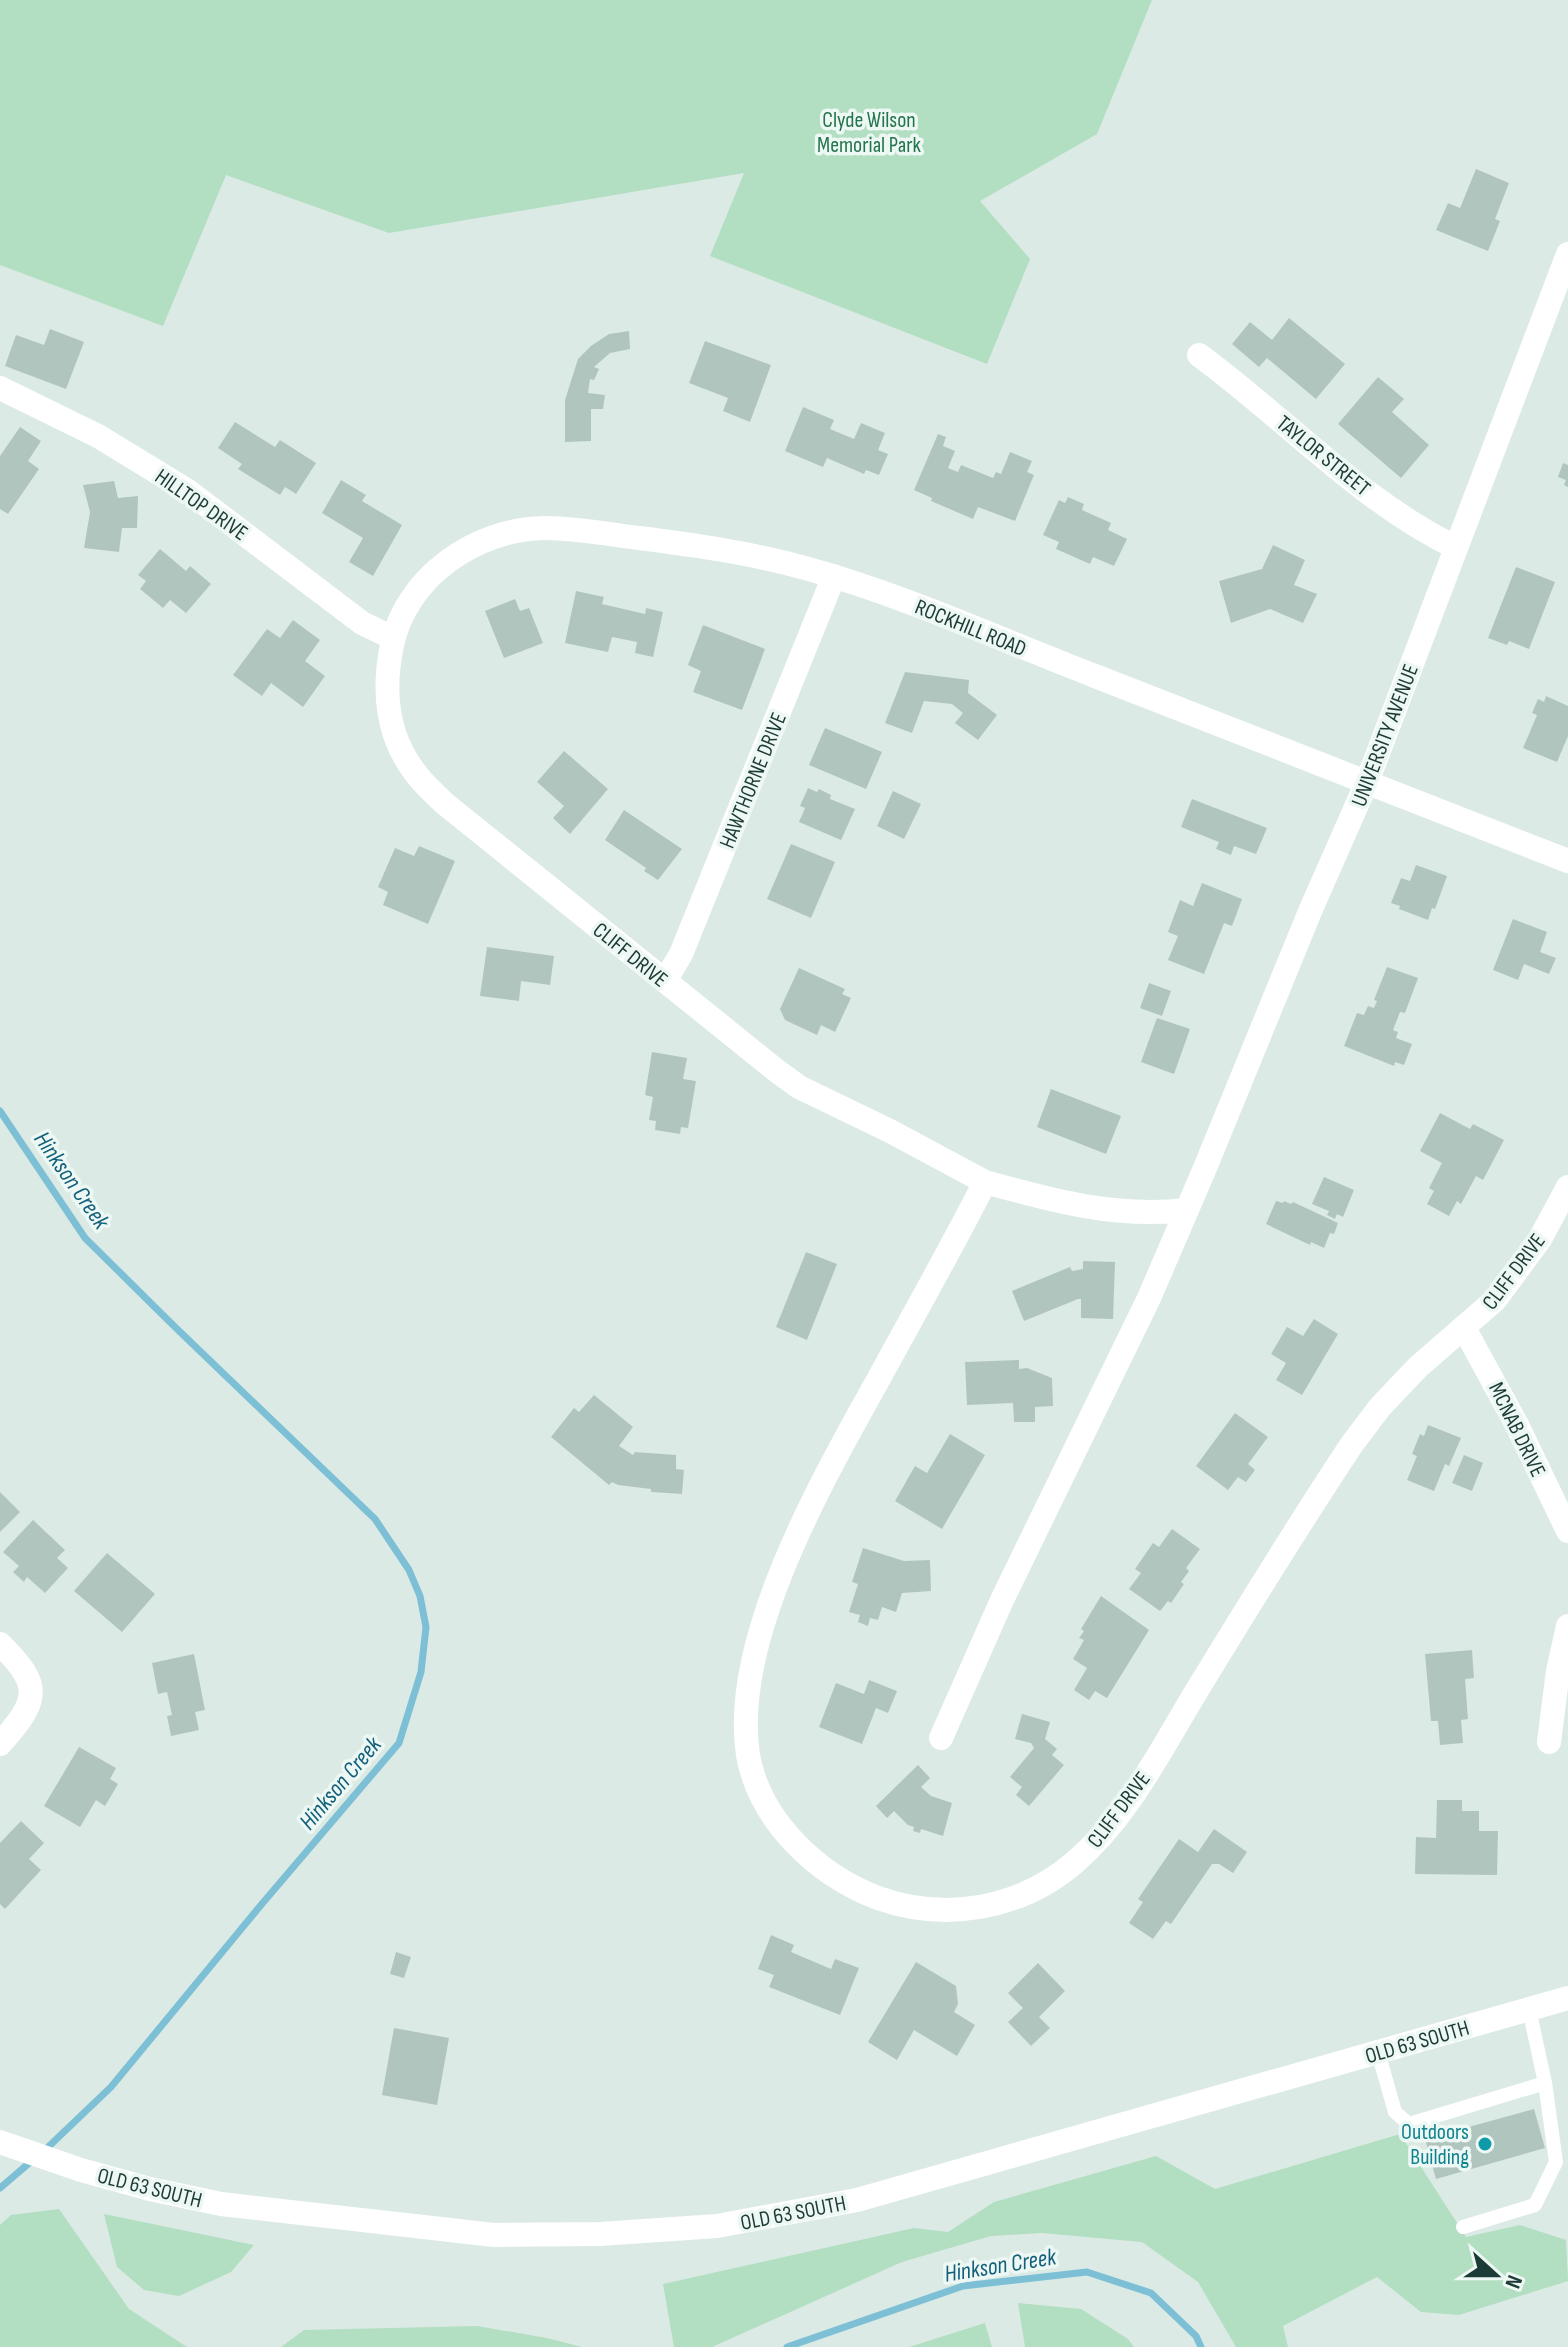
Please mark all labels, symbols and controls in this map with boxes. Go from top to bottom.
park label: Clyde Wilson Memorial Park [817,107,922,159]
street label: TAYLOR STREET [1271,410,1376,502]
street label: HILLTOP DRIVE [150,463,253,547]
street label: ROCKHILL ROAD [911,594,1030,663]
street label: UNIVERSITY AVENUE [1346,661,1425,810]
street label: HAWTHORNE DRIVE [714,709,793,852]
street label: CLIFF DRIVE [587,917,673,993]
water label: Hinkson Creek [27,1126,116,1236]
street label: CLIFF DRIVE [1477,1228,1552,1315]
street label: MCNAB DRIVE [1482,1378,1551,1481]
water label: Hinkson Creek [293,1730,388,1836]
street label: CLIFF DRIVE [1082,1766,1157,1853]
street label: OLD 63 SOUTH [1362,2015,1473,2070]
place label: Outdoors Building [1401,2119,1469,2171]
marker: Outdoors Building [1476,2135,1494,2153]
street label: OLD 63 SOUTH [95,2162,205,2214]
street label: OLD 63 SOUTH [738,2190,848,2237]
north arrow [1456,2235,1536,2315]
water label: Hinkson Creek [942,2242,1059,2289]
text: N [1499,2271,1528,2292]

